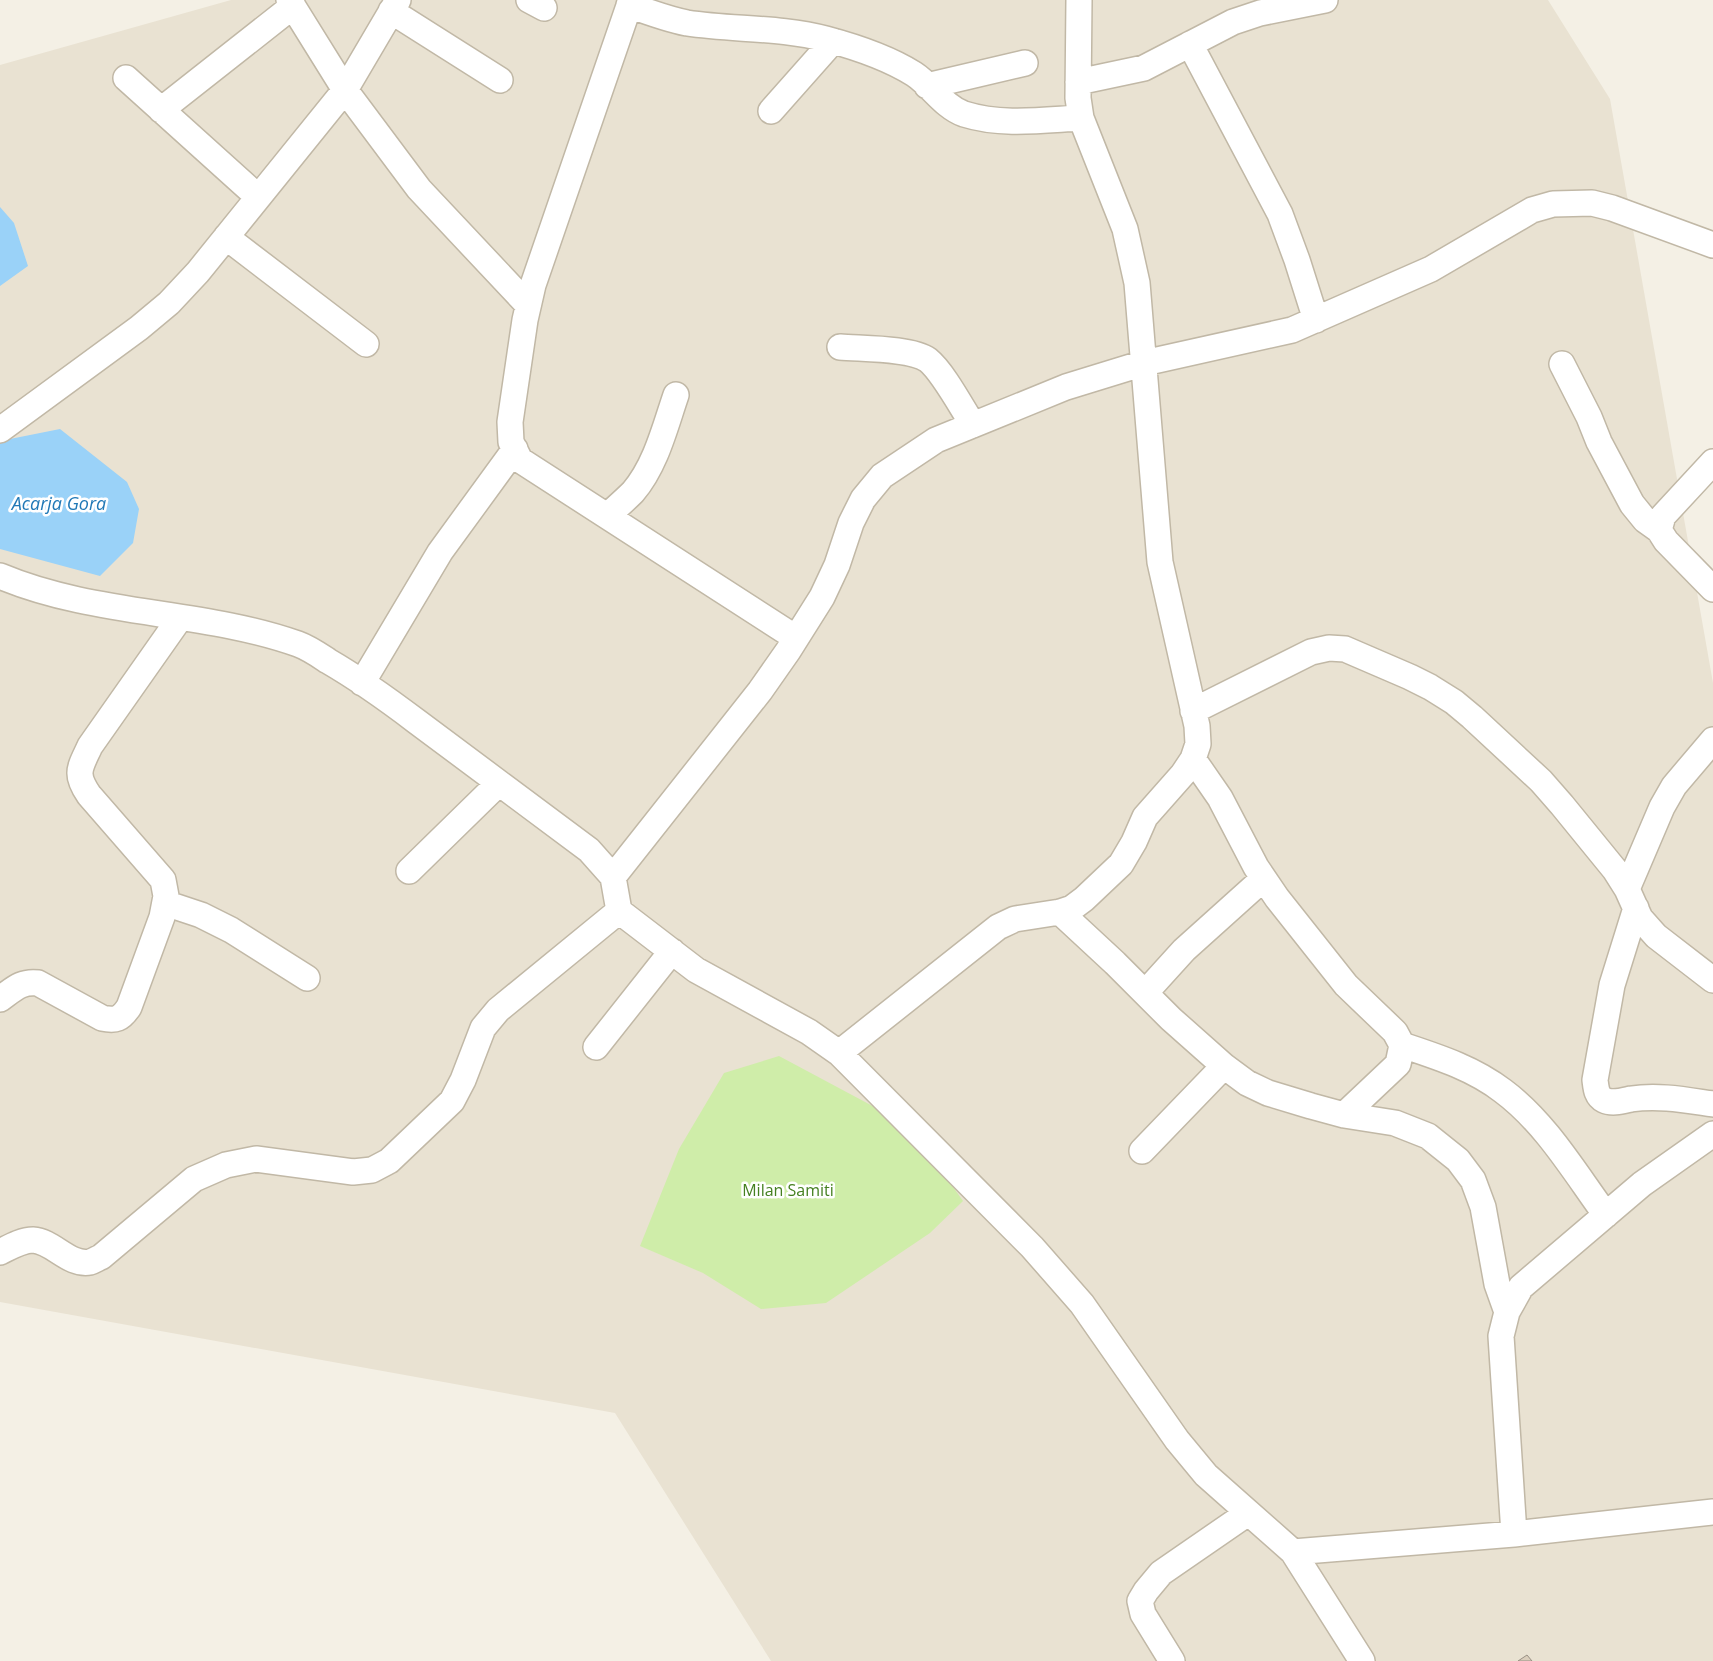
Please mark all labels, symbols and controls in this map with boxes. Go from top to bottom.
water label: Acarja Gora [10,491,106,515]
park label: Milan Samiti [742,1179,834,1201]

